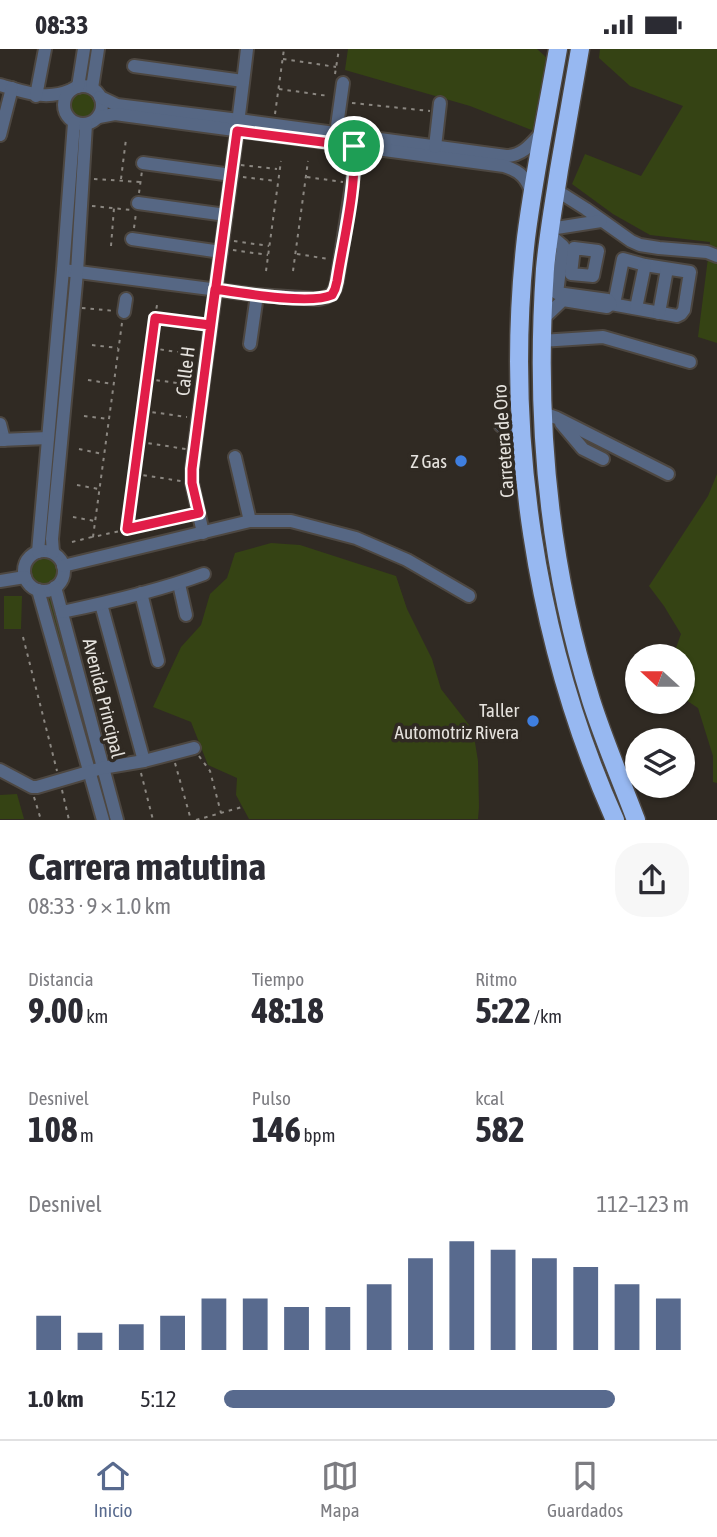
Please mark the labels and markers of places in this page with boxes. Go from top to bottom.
pin [324,116,384,176]
place label: Z Gas [410,450,447,472]
marker: Z Gas [453,453,469,469]
place label: Taller Automotriz Rivera [395,699,519,743]
marker: Taller Automotriz Rivera [525,713,541,729]

